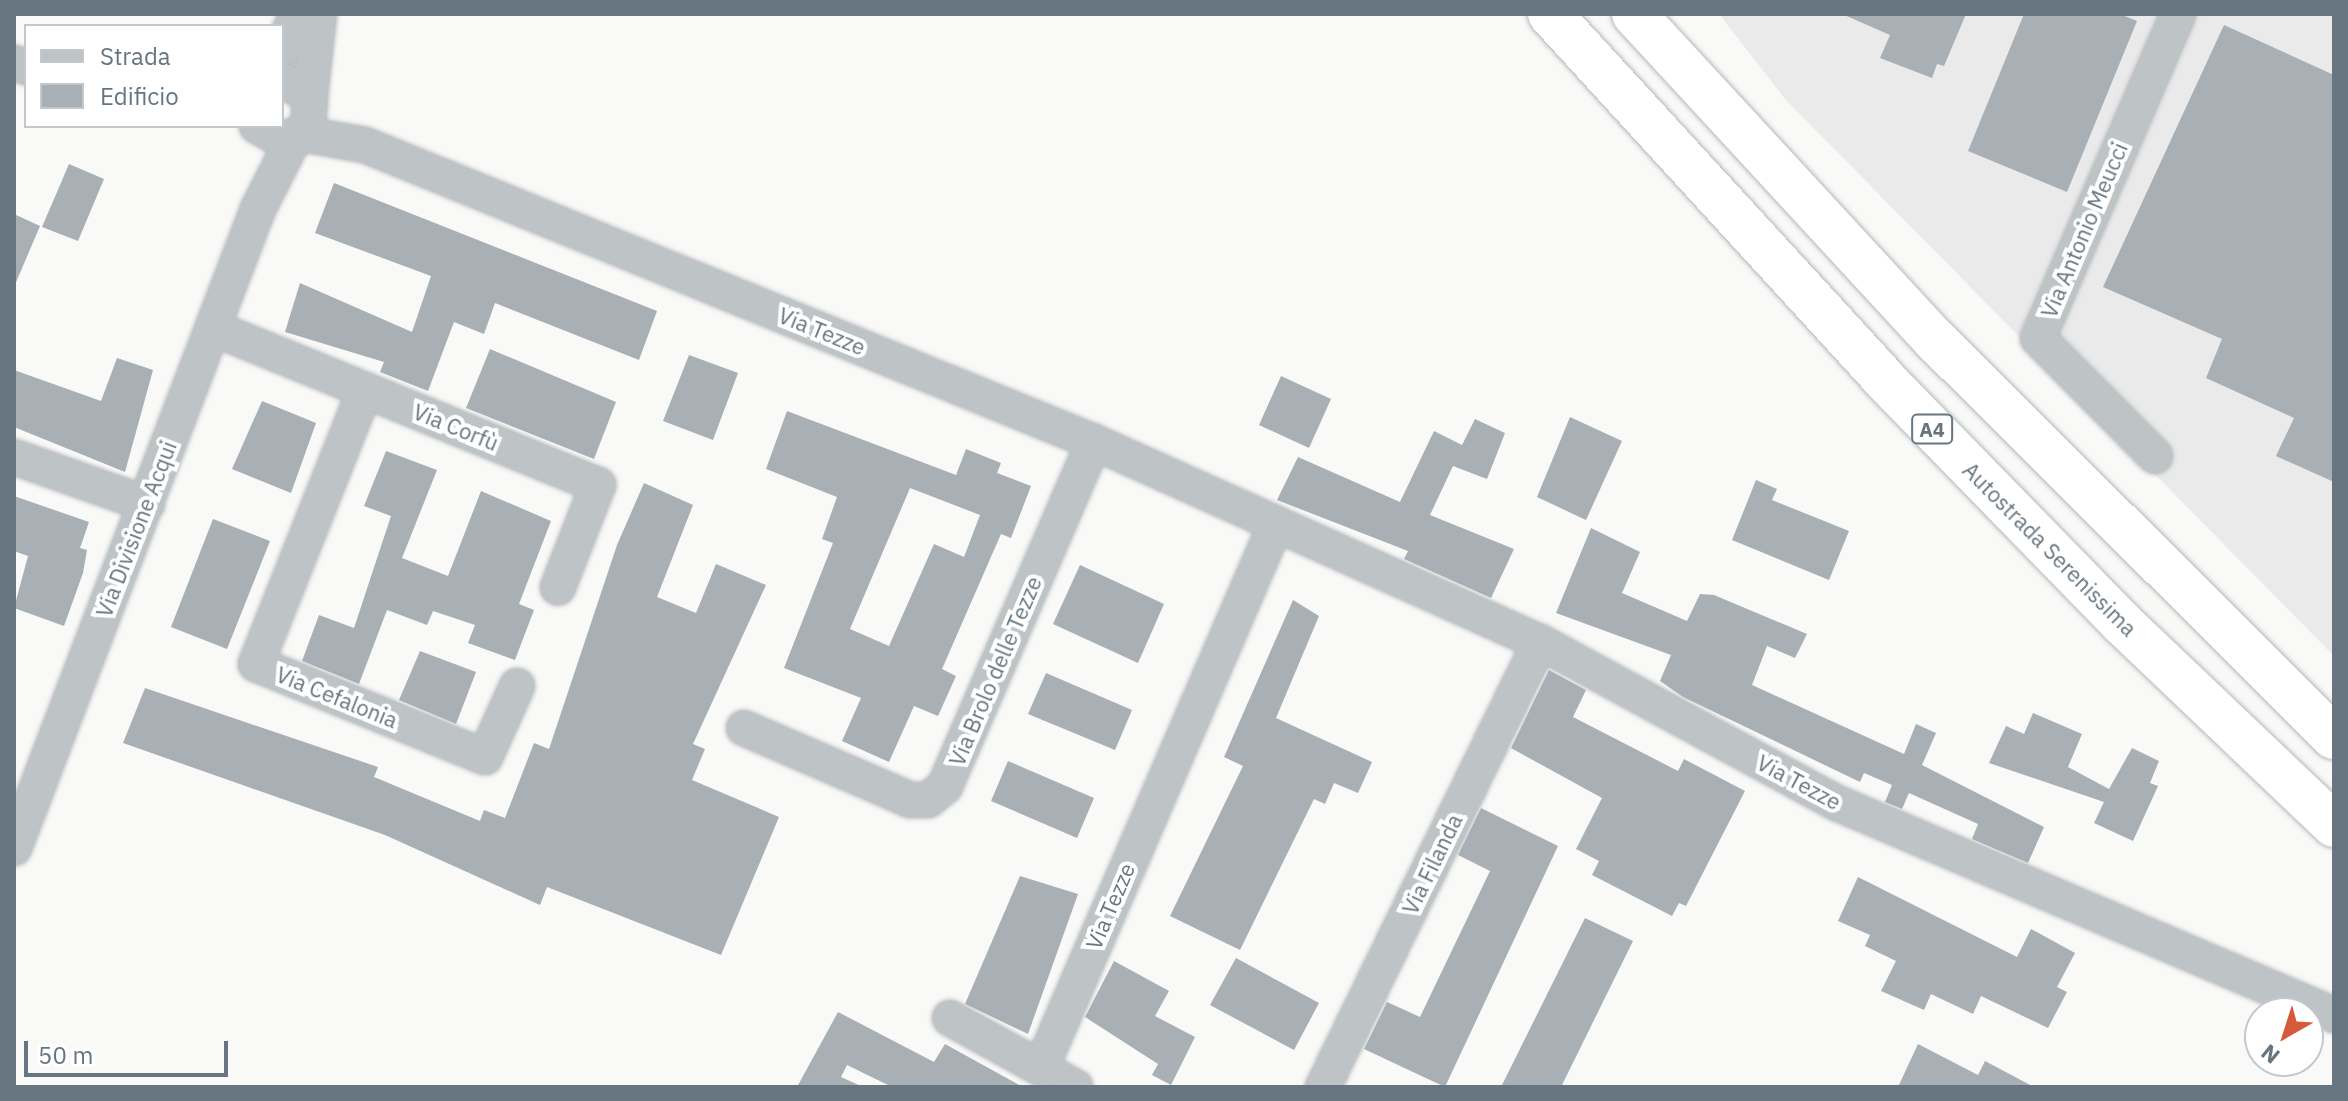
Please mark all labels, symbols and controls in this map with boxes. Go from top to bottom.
legend [24,24,284,128]
text: Strada [100,40,171,72]
text: Edificio [100,80,179,112]
street label: Via Antonio Meucci [2035,138,2133,322]
street label: Via Tezze [775,302,869,360]
street label: Via Corfù [410,398,502,456]
road number: A4 [1910,413,1954,445]
street label: Via Divisione Acqui [90,437,182,621]
street label: Autostrada Serenissima [1958,457,2142,641]
street label: Via Brolo delle Tezze [943,572,1047,770]
street label: Via Cefalonia [272,661,402,733]
street label: Via Tezze [1753,749,1845,815]
street label: Via Filanda [1396,810,1468,918]
street label: Via Tezze [1080,859,1140,953]
north arrow [2244,997,2324,1077]
scale bar [28,1025,232,1075]
text: N [2255,1038,2285,1071]
text: 50 m [38,1039,93,1071]

